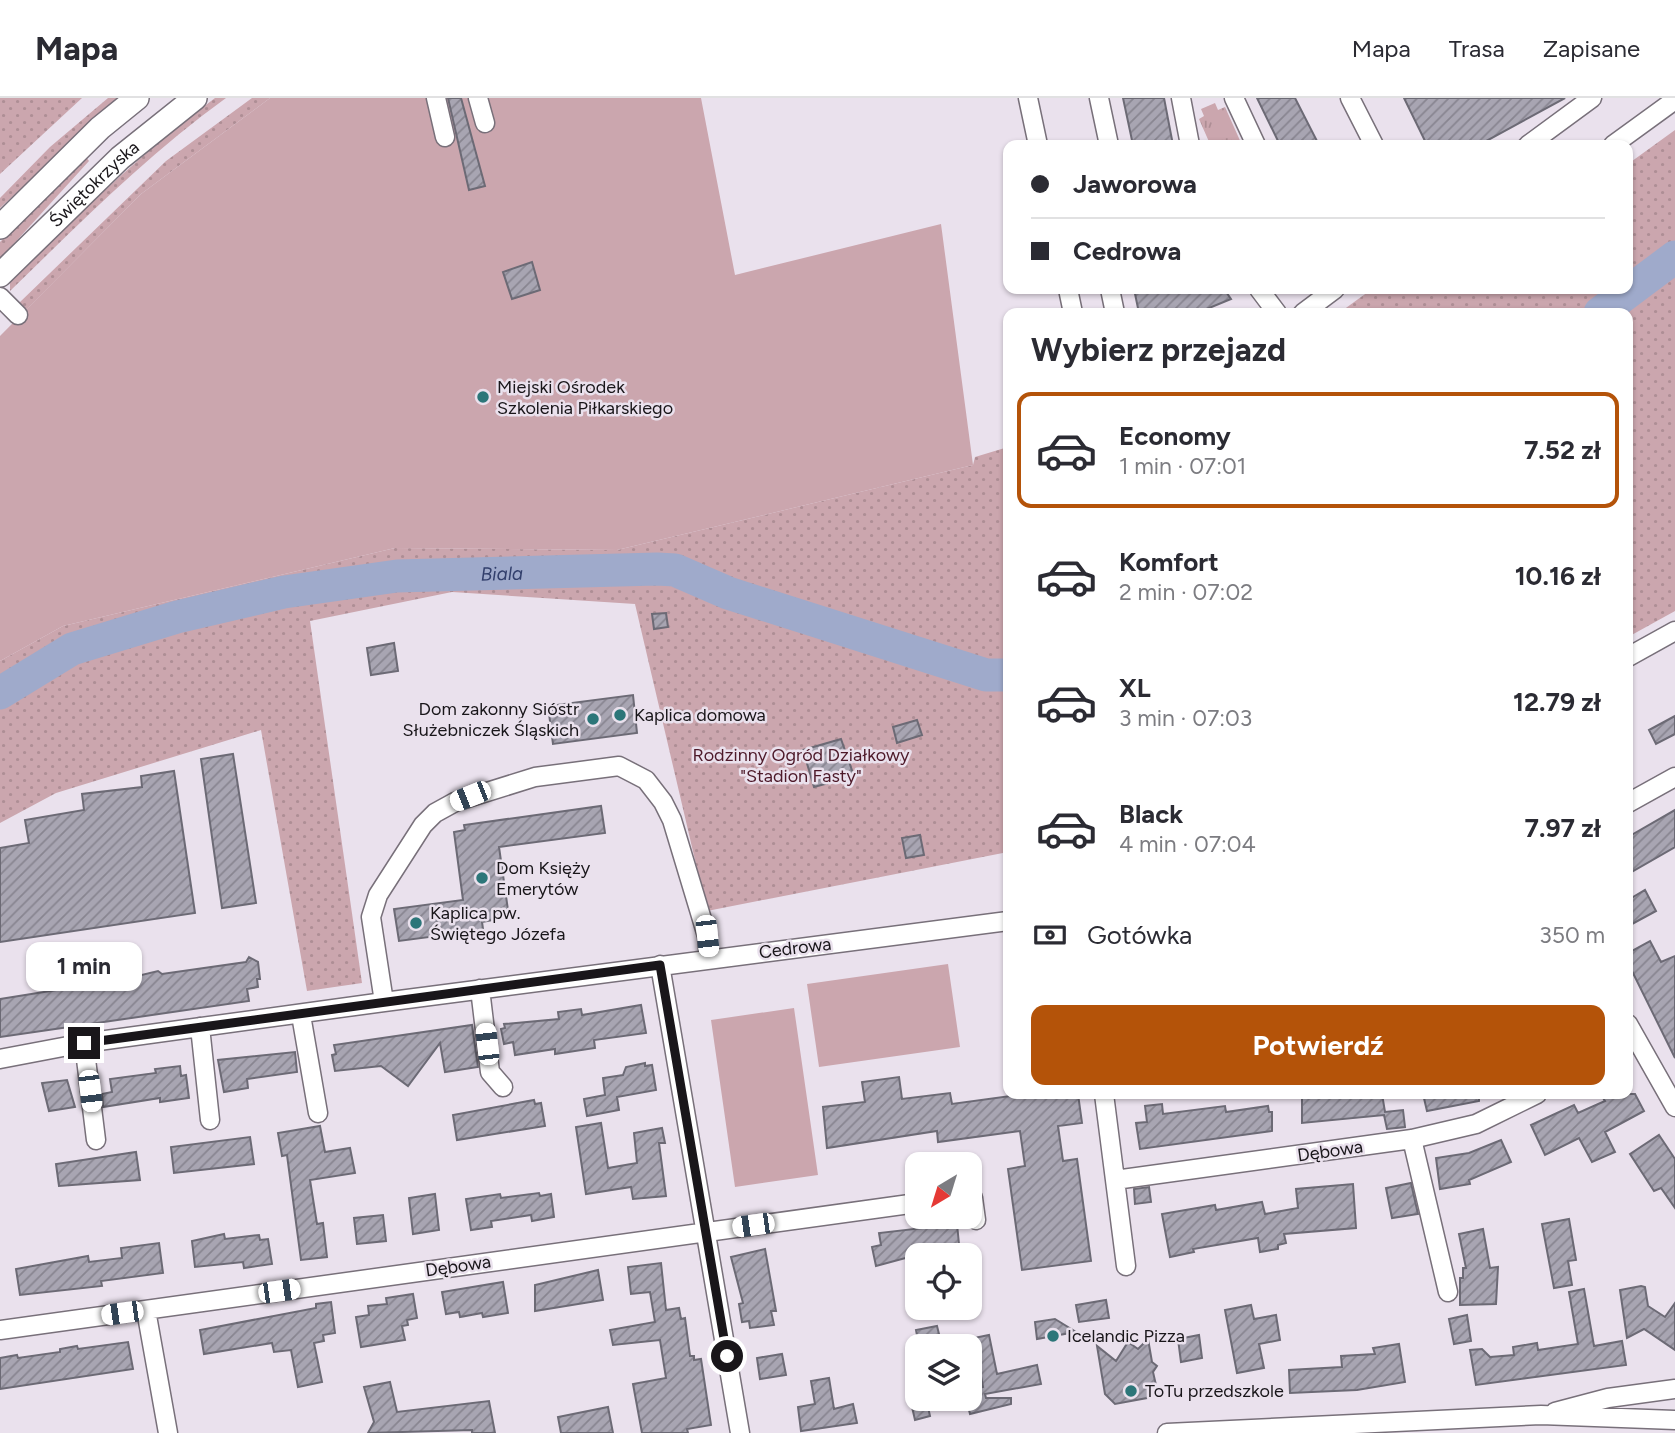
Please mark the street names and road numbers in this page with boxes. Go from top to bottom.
street label: Świętokrzyska [45,136,143,232]
street label: Cedrowa [758,933,832,963]
street label: Dębowa [1296,1136,1364,1166]
street label: Dębowa [424,1251,492,1281]

